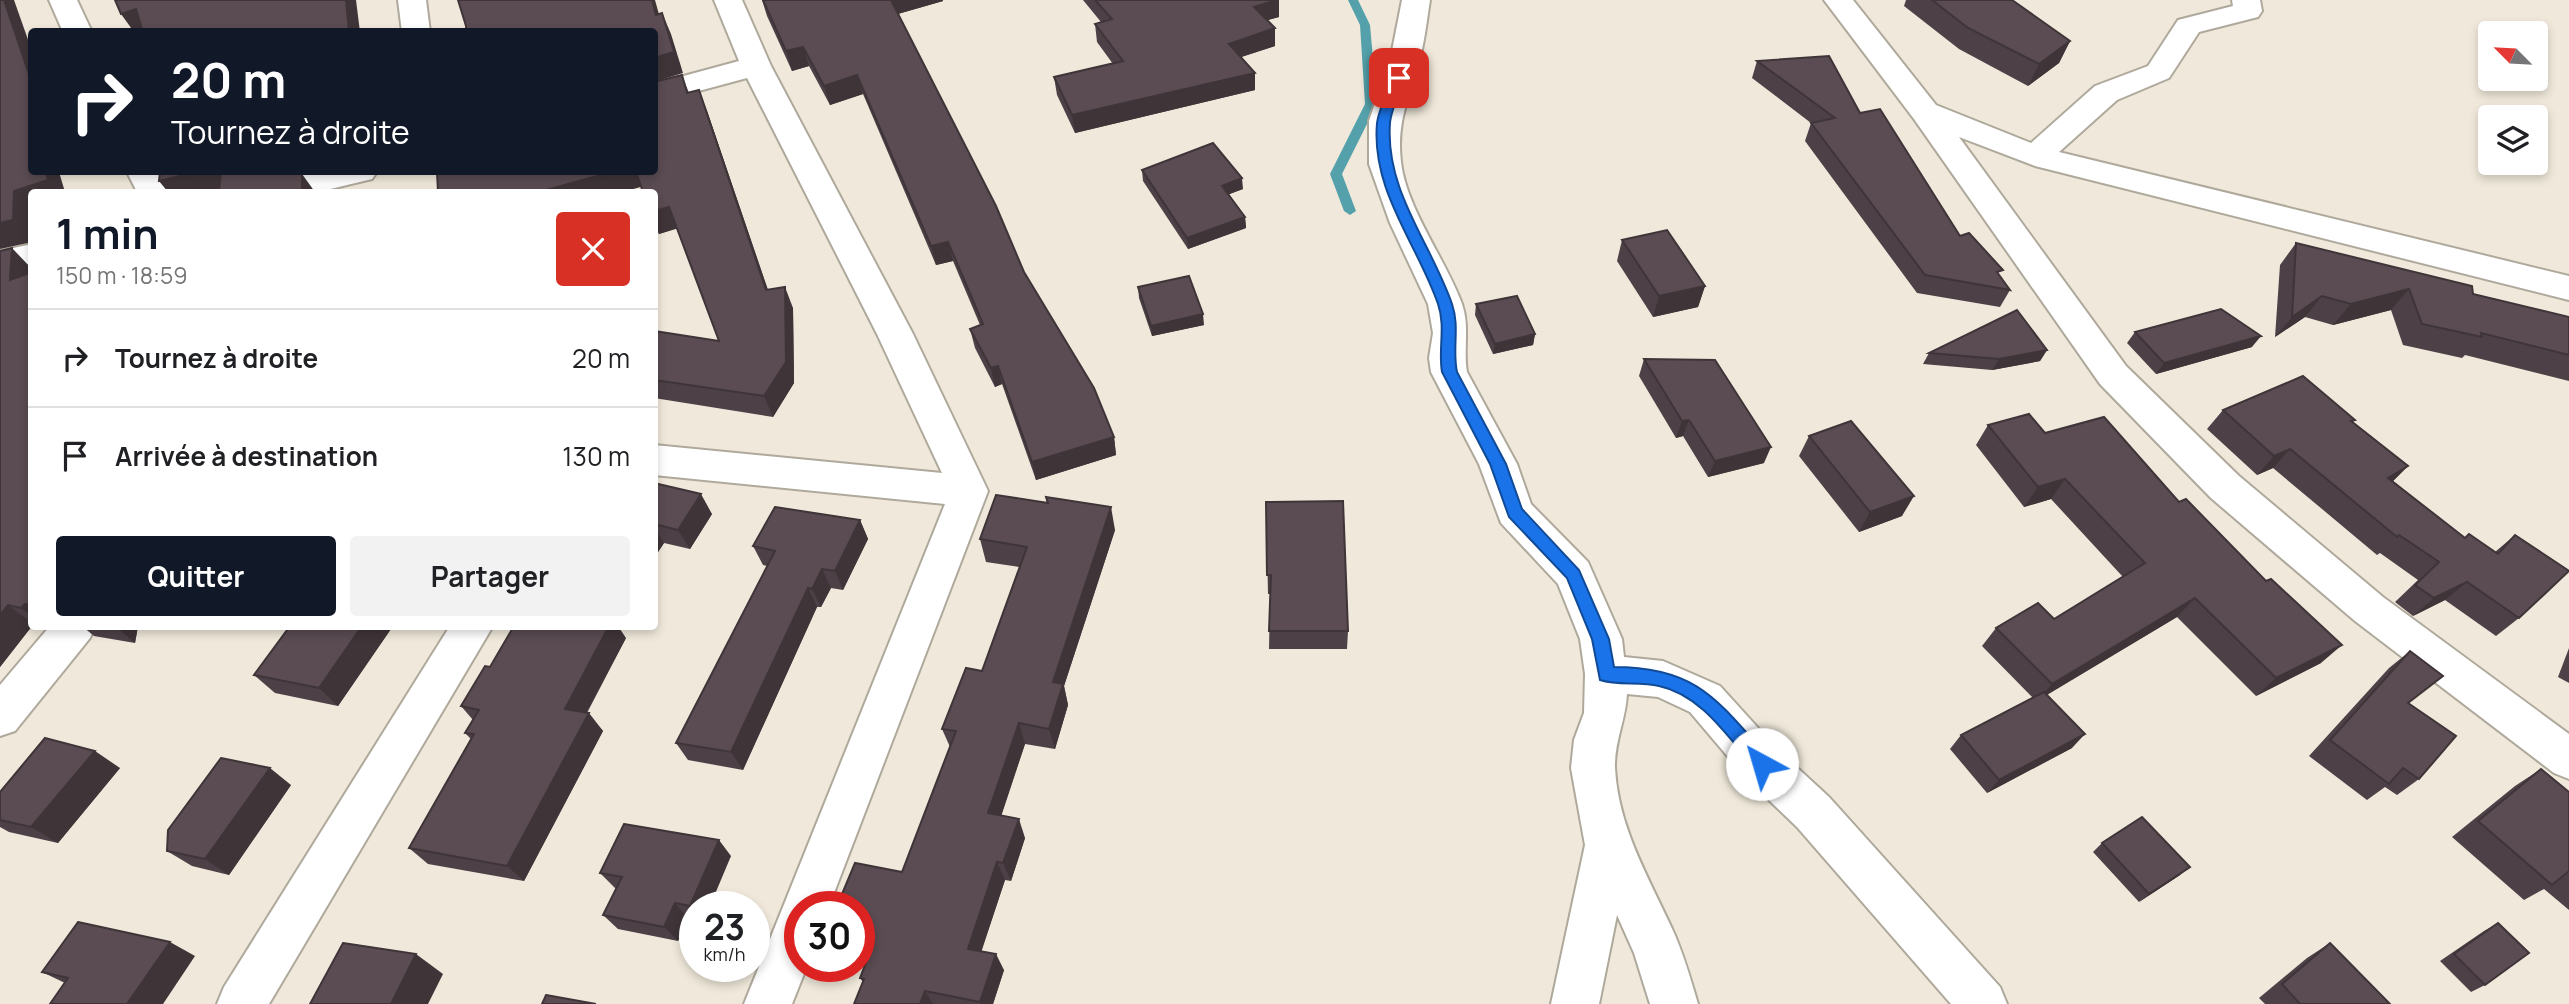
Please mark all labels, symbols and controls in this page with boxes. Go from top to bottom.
north arrow [2478,21,2548,91]
map controls [2478,21,2548,175]
text: 20 m [171,46,286,113]
pin [1369,48,1429,108]
icon: right [56,56,147,147]
icon: arrive [1380,59,1418,97]
button: layers [2478,105,2548,175]
text: Tournez à droite [171,110,410,154]
text: 1 min [56,204,159,262]
button: close [556,212,630,286]
text: 150 m · 18:59 [56,259,188,291]
icon: right [56,339,94,377]
text: Tournez à droite [115,340,318,376]
text: 20 m [572,340,630,376]
icon: arrive [56,437,94,475]
text: Arrivée à destination [115,438,378,474]
text: 130 m [562,438,630,474]
button: Quitter [56,536,336,616]
button: Partager [350,536,630,616]
position arrow [1725,727,1799,801]
speed limit sign: 30 [784,891,875,982]
text: 23 [704,903,745,951]
text: km/h [704,942,745,966]

